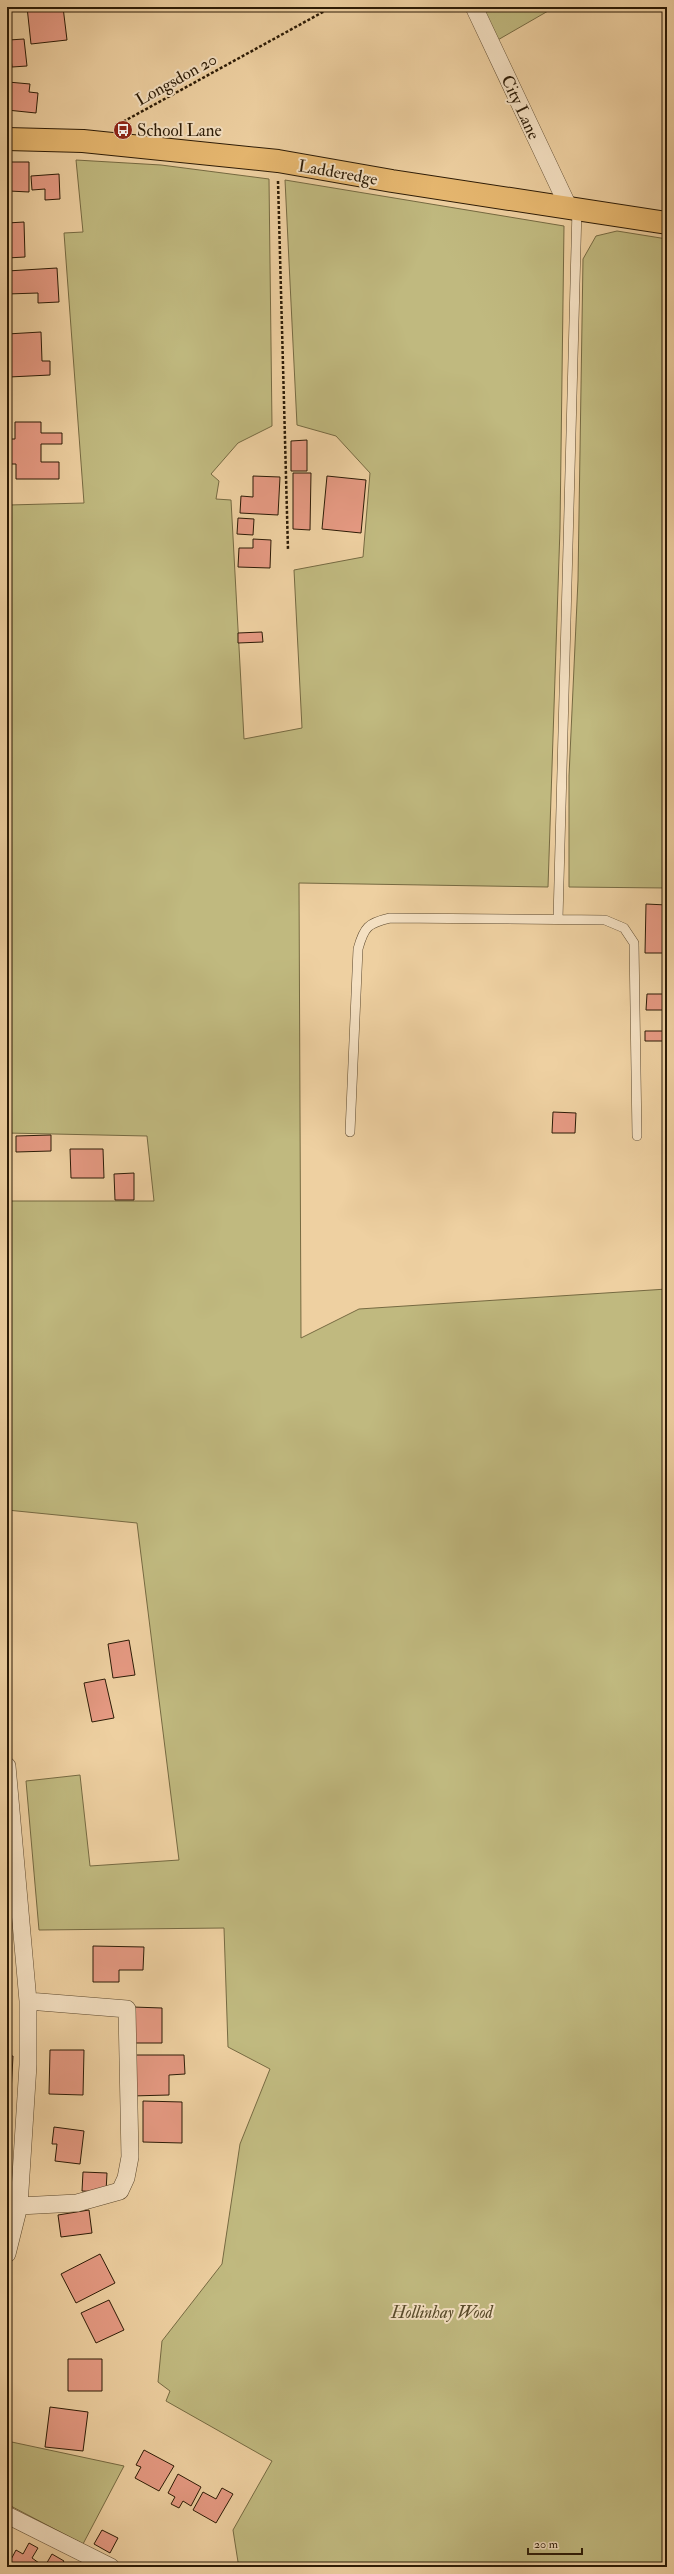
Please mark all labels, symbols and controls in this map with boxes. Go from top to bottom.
street label: Longsdon 20 [132,48,221,110]
street label: City Lane [496,72,545,143]
bus stop icon: School Lane [112,119,134,141]
place label: School Lane [137,120,222,141]
street label: Ladderedge [297,155,379,190]
park label: Hollinhay Wood [390,2302,494,2323]
scale bar [528,2530,582,2556]
text: 20 m [534,2537,559,2552]

